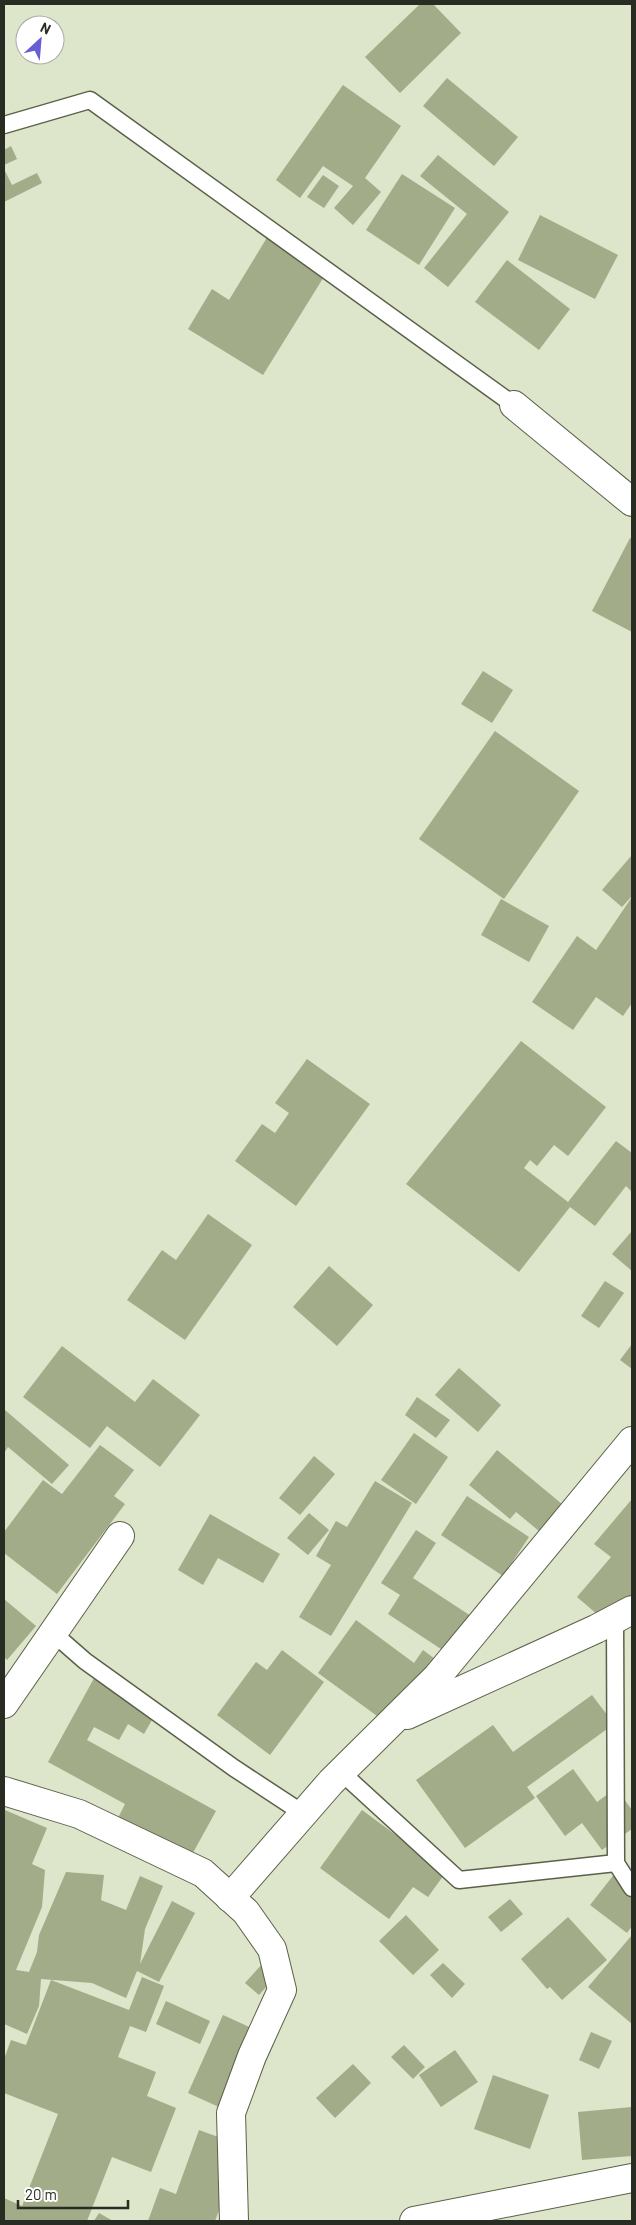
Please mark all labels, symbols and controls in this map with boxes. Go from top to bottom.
north arrow [15,15,65,65]
text: N [38,18,54,38]
scale bar [18,2178,128,2210]
text: 20 m [25,2185,57,2203]

